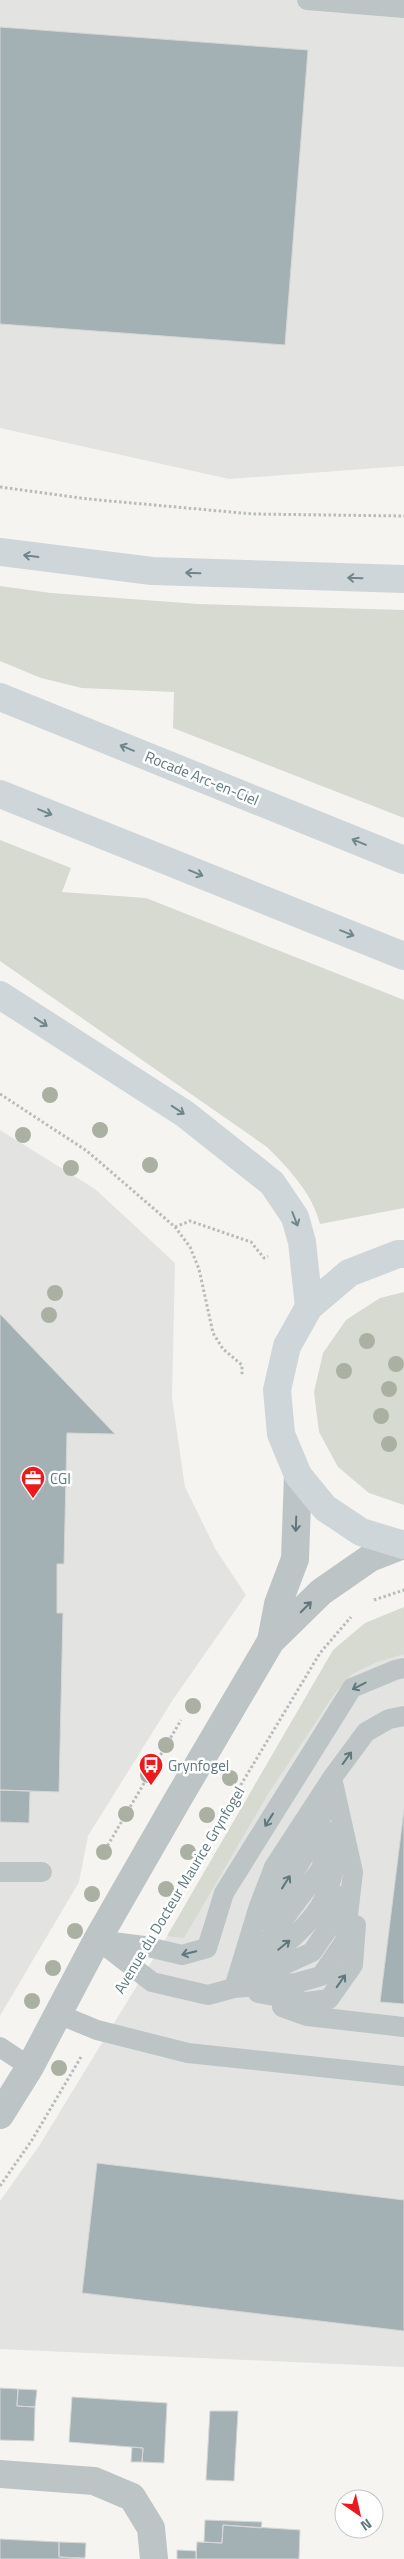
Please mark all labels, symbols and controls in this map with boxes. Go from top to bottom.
one-way arrow [24,551,40,561]
one-way arrow [185,568,201,577]
one-way arrow [348,573,364,582]
one-way arrow [120,743,135,752]
street label: Rocade Arc-en-Ciel [142,745,262,811]
one-way arrow [37,808,52,818]
one-way arrow [352,836,367,846]
one-way arrow [188,868,203,878]
one-way arrow [339,929,354,938]
one-way arrow [34,1017,48,1027]
one-way arrow [170,1105,184,1115]
one-way arrow [291,1211,300,1226]
office icon: CGI [20,1465,46,1499]
place label: CGI [50,1467,71,1490]
one-way arrow [291,1516,301,1532]
one-way arrow [300,1601,312,1613]
one-way arrow [352,1682,367,1691]
one-way arrow [342,1751,352,1765]
bus stop icon: Grynfogel [138,1752,164,1786]
place label: Grynfogel [168,1754,229,1777]
street label: Avenue du Docteur Maurice Grynfogel [108,1782,250,1998]
one-way arrow [264,1812,274,1826]
one-way arrow [281,1875,292,1889]
one-way arrow [277,1940,290,1951]
one-way arrow [181,1949,197,1958]
one-way arrow [336,1974,346,1988]
north arrow [334,2489,384,2539]
text: N [357,2514,376,2537]

